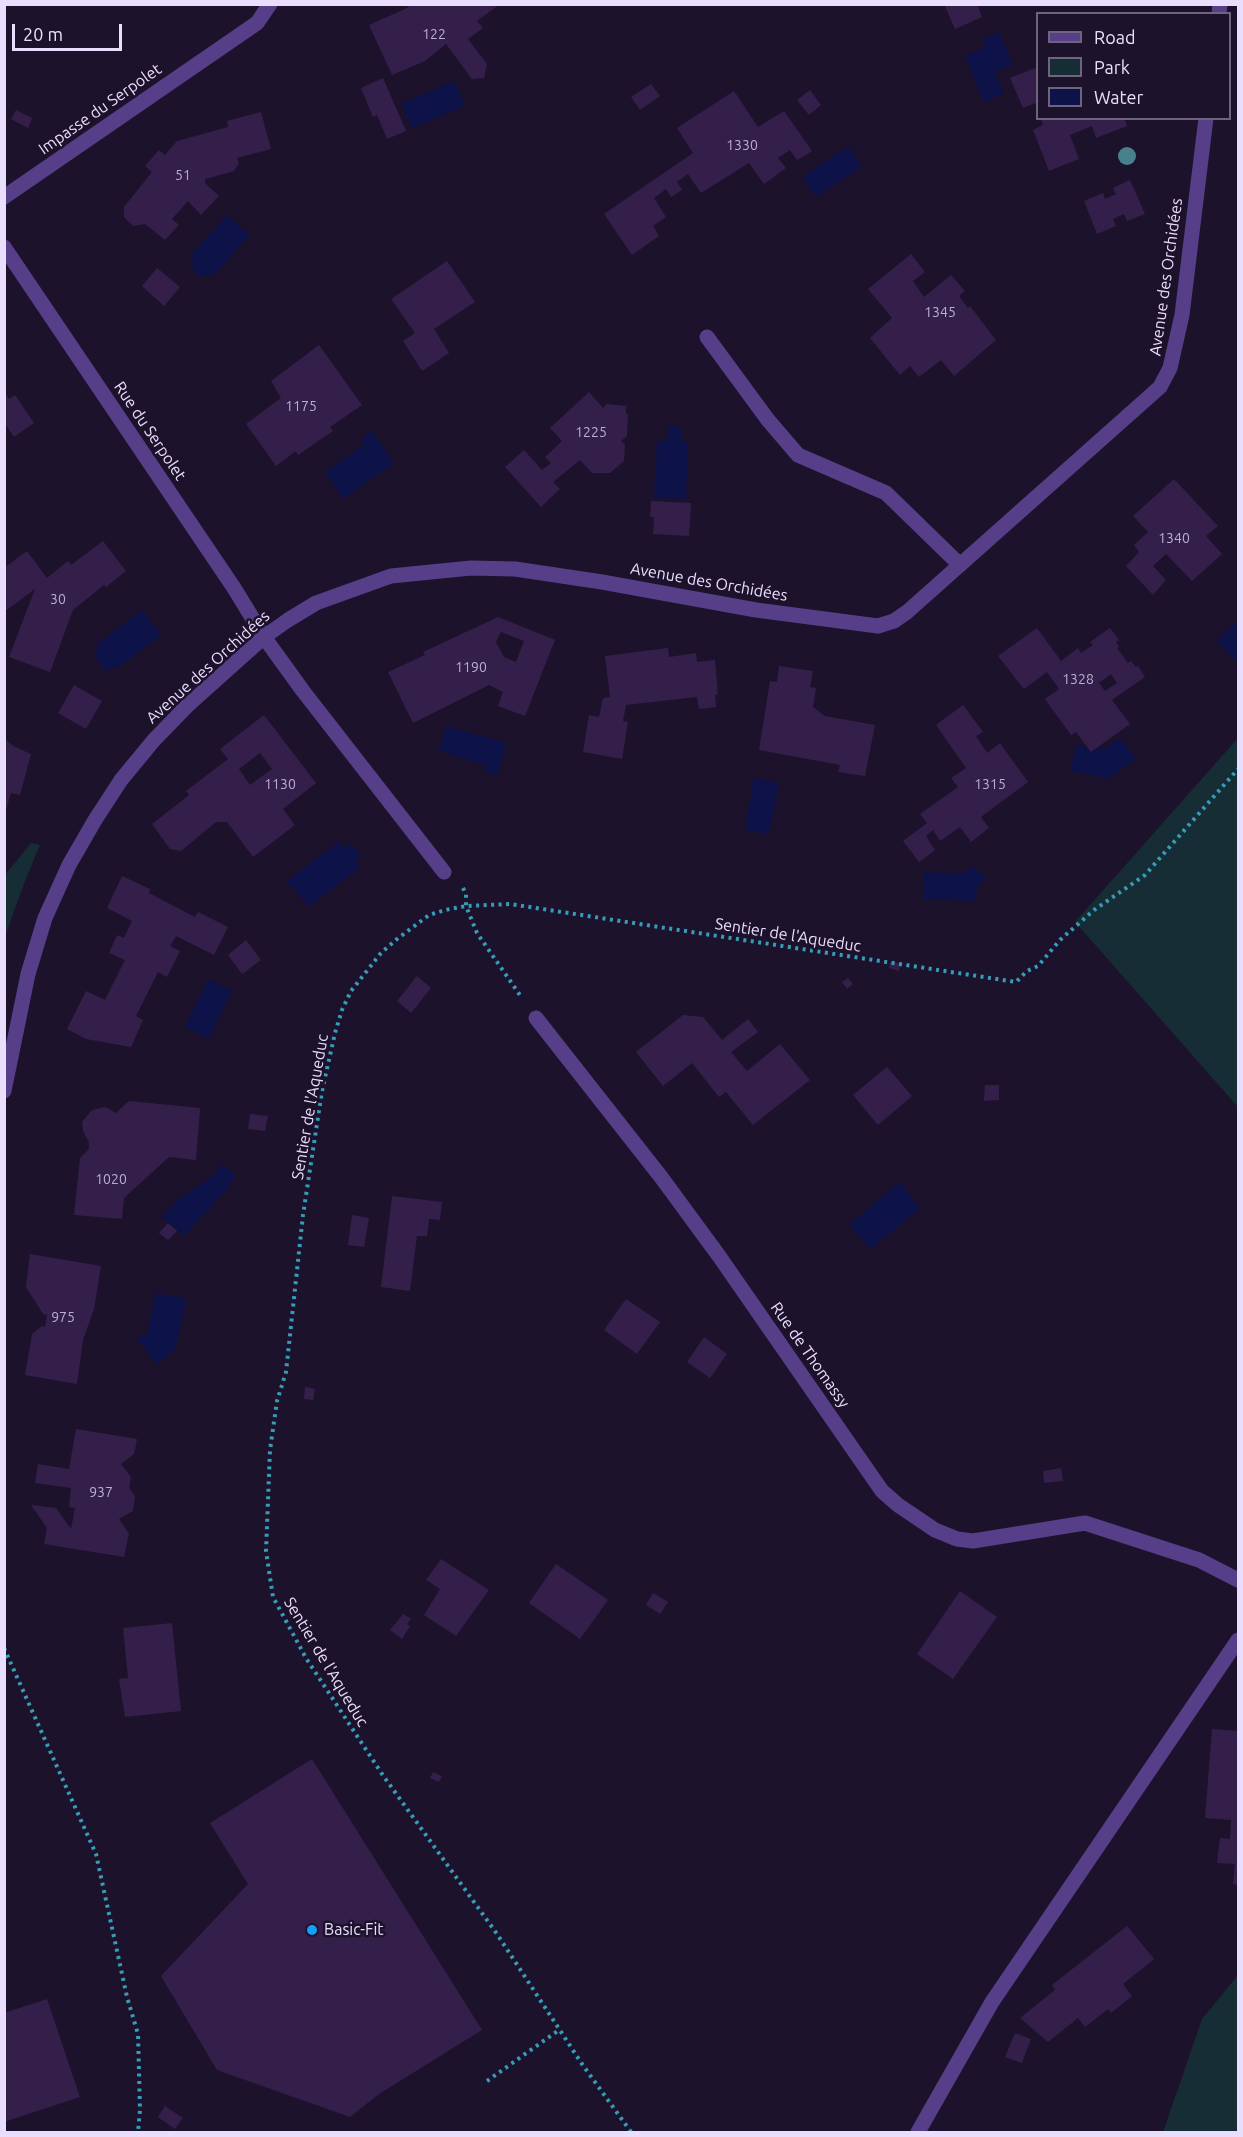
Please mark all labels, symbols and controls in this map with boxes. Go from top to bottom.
scale bar [15,12,124,50]
legend [1036,12,1231,120]
text: 20 m [23,24,63,44]
house number: 122 [422,26,446,42]
text: Road [1094,27,1136,47]
text: Park [1094,57,1130,77]
street label: Impasse du Serpolet [35,59,165,159]
text: Water [1094,87,1143,107]
house number: 1330 [726,137,758,153]
house number: 51 [175,167,191,183]
street label: Avenue des Orchidées [1145,197,1187,357]
house number: 1345 [924,304,956,320]
street label: Rue du Serpolet [110,378,190,484]
house number: 1175 [285,398,317,414]
house number: 1225 [575,424,607,440]
house number: 1340 [1158,530,1190,546]
street label: Avenue des Orchidées [629,559,789,605]
house number: 30 [50,591,66,607]
street label: Avenue des Orchidées [142,607,274,727]
house number: 1190 [455,659,487,675]
house number: 1328 [1062,671,1094,687]
house number: 1130 [264,776,296,792]
house number: 1315 [974,776,1006,792]
street label: Sentier de l'Aqueduc [714,914,862,956]
street label: Sentier de l'Aqueduc [288,1033,332,1181]
house number: 1020 [95,1171,127,1187]
street label: Rue de Thomassy [766,1299,854,1411]
house number: 975 [51,1309,75,1325]
house number: 937 [89,1484,113,1500]
street label: Sentier de l'Aqueduc [280,1594,372,1730]
place label: Basic-Fit [324,1920,384,1940]
marker: Basic-Fit [305,1923,319,1937]

